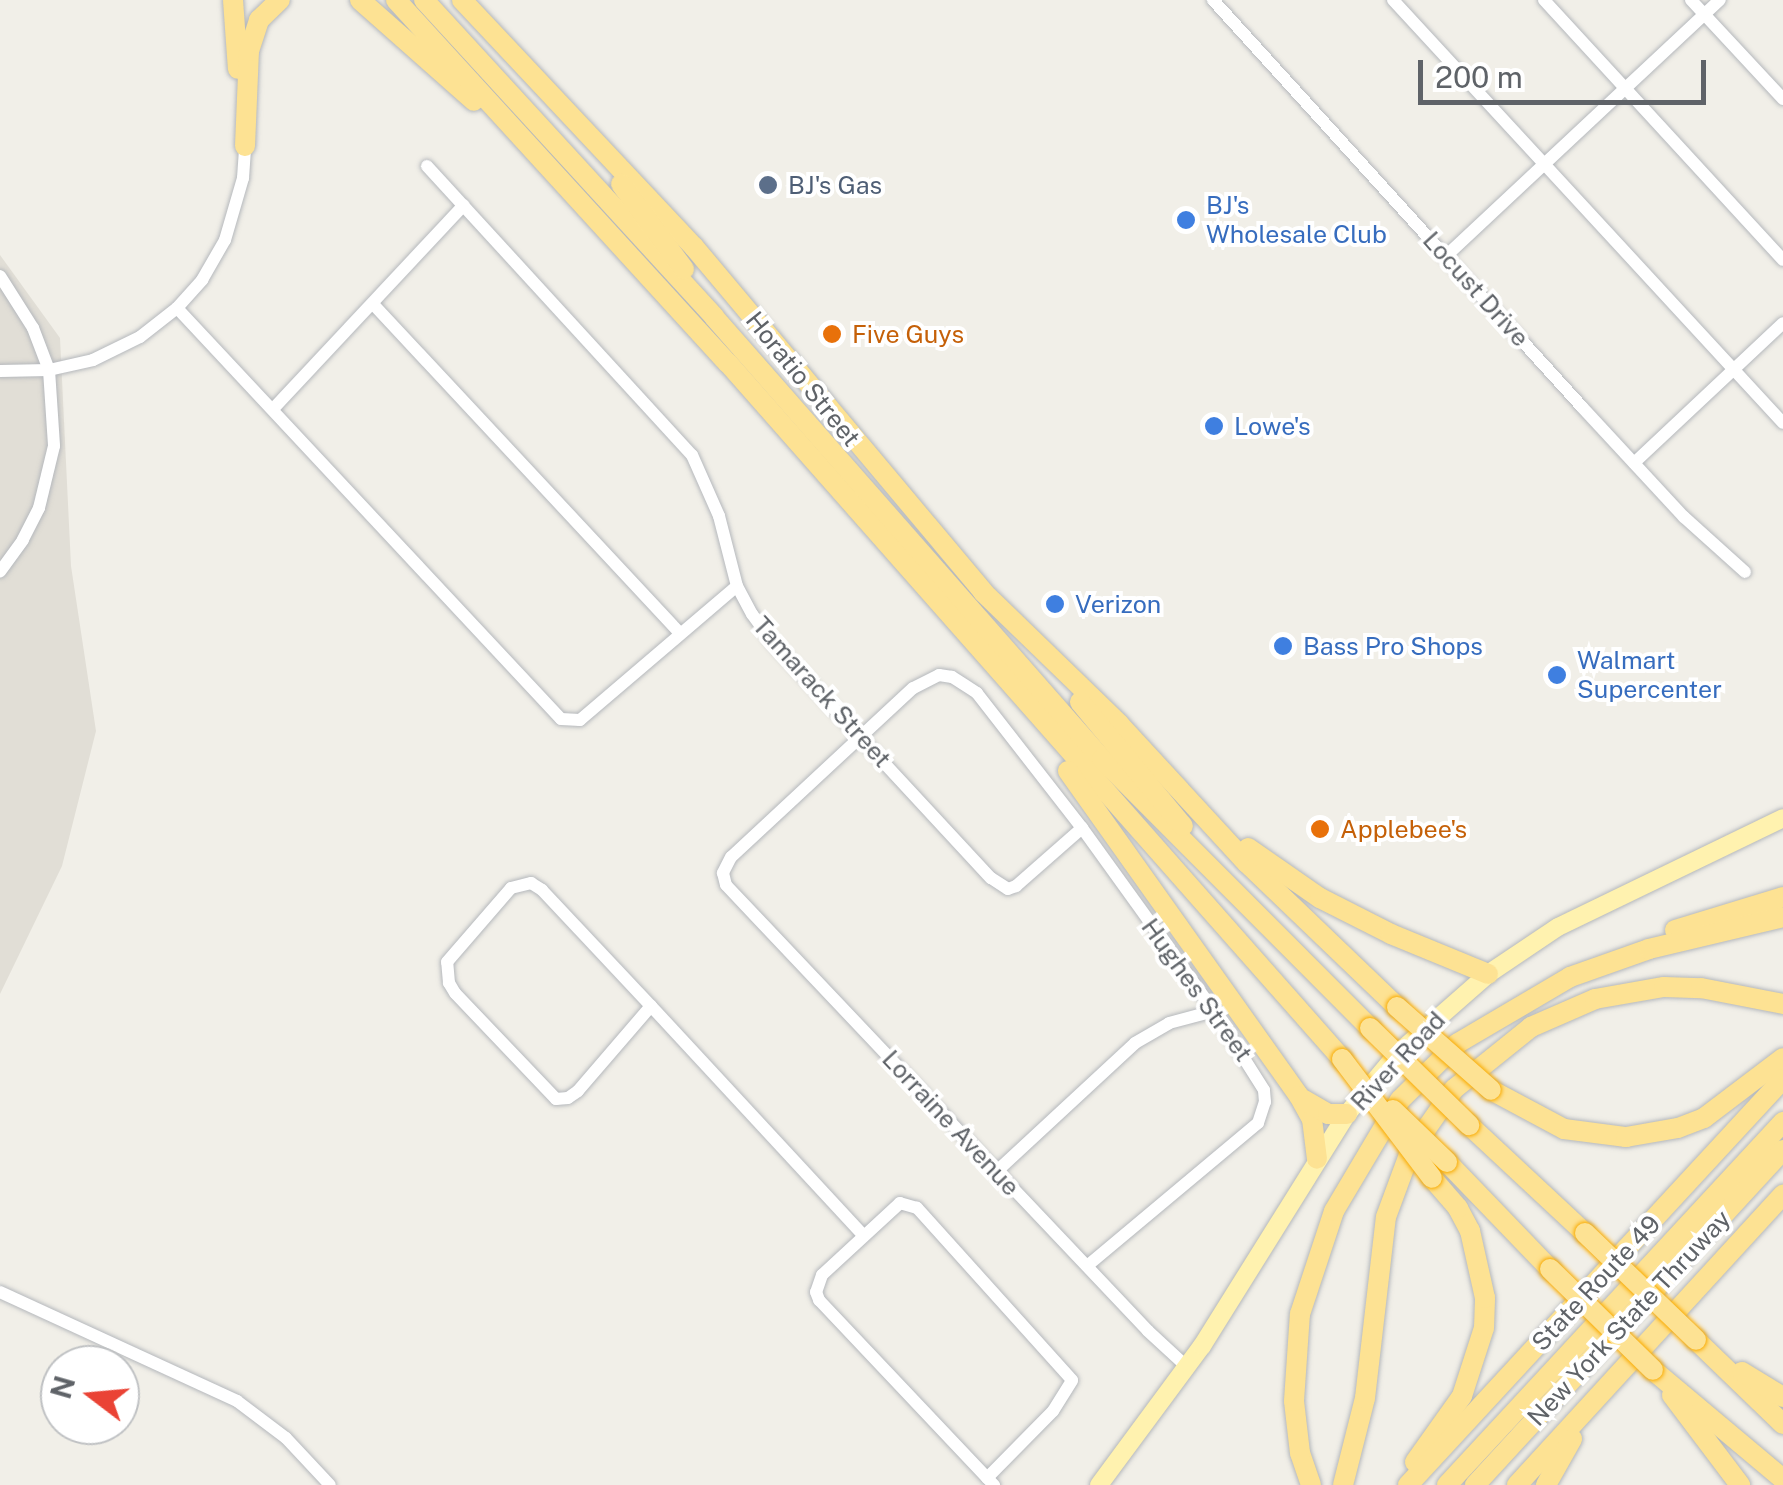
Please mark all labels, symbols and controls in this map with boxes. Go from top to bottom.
scale bar [1423,40,1710,102]
text: 200 m [1435,59,1523,95]
place label: BJ's Gas [788,170,882,200]
marker: BJ's Gas [757,174,779,196]
place label: BJ's Wholesale Club [1206,191,1387,250]
marker: BJ's Wholesale Club [1175,209,1197,231]
street label: Locust Drive [1417,225,1535,353]
street label: Horatio Street [739,305,867,453]
place label: Five Guys [852,319,964,349]
marker: Five Guys [821,323,843,345]
place label: Lowe's [1234,411,1311,441]
marker: Lowe's [1203,415,1225,437]
place label: Verizon [1075,589,1161,619]
marker: Verizon [1044,593,1066,615]
street label: Tamarack Street [747,611,897,773]
place label: Bass Pro Shops [1303,631,1483,661]
marker: Bass Pro Shops [1272,635,1294,657]
place label: Walmart Supercenter [1577,646,1722,705]
marker: Walmart Supercenter [1546,664,1568,686]
place label: Applebee's [1340,814,1467,844]
marker: Applebee's [1309,818,1331,840]
street label: Hughes Street [1135,913,1259,1067]
street label: River Road [1345,1005,1451,1117]
street label: Lorraine Avenue [876,1044,1026,1202]
street label: New York State Thruway [1521,1204,1737,1432]
street label: State Route 49 [1525,1209,1667,1357]
north arrow [40,1345,140,1445]
text: N [44,1372,81,1402]

